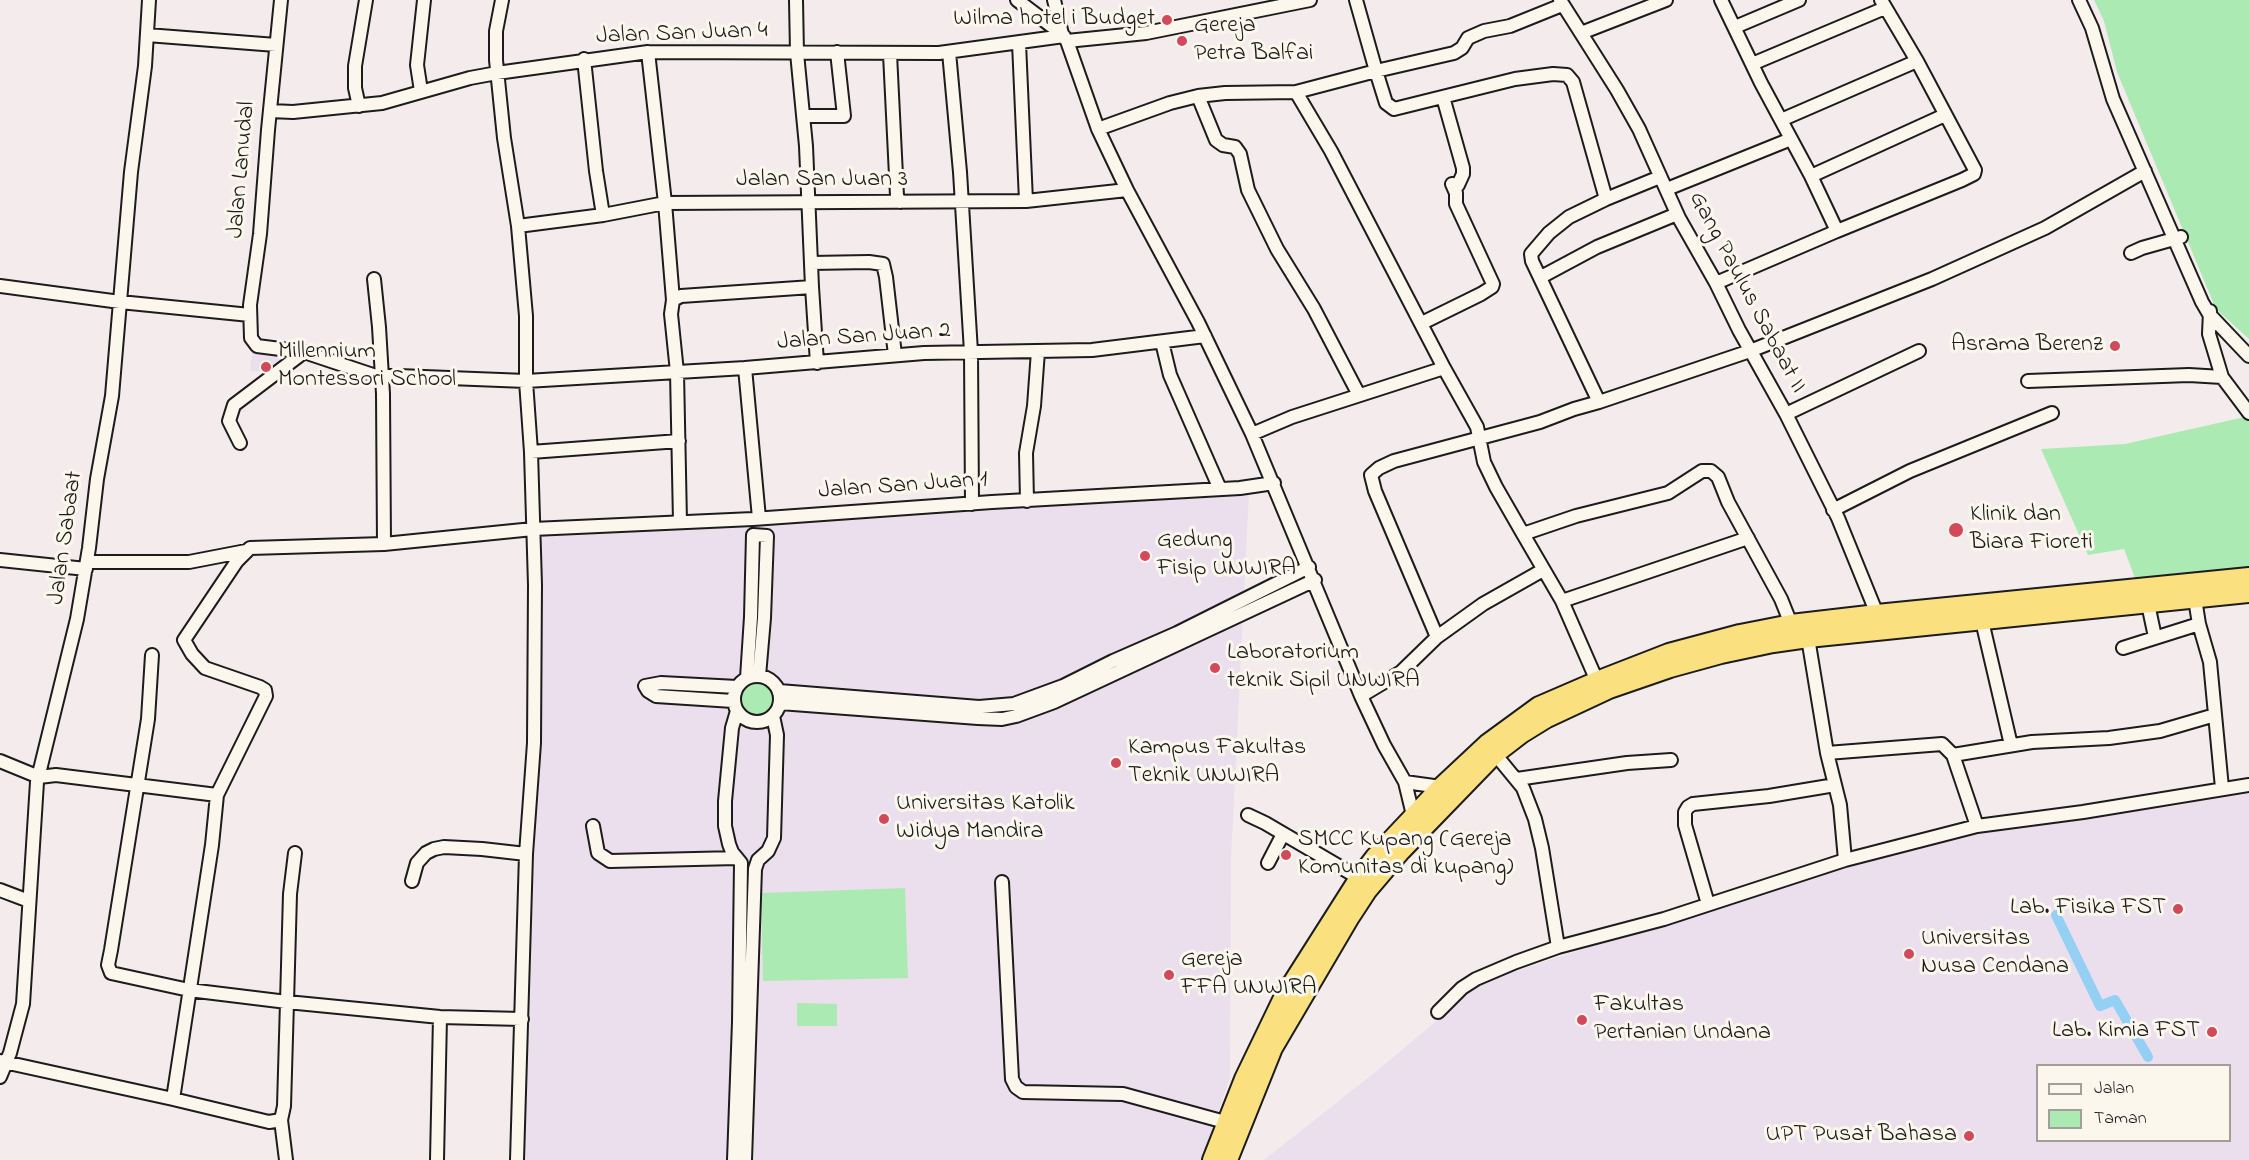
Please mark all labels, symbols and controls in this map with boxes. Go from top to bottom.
place label: Wilma hotel i Budget [953,6,1155,34]
marker: Wilma hotel i Budget [1160,13,1174,27]
place label: Gereja Petra Balfai [1194,13,1313,69]
street label: Jalan San Juan 4 [596,18,768,52]
marker: Gereja Petra Balfai [1175,34,1189,48]
street label: Jalan Lanudal [223,100,263,240]
street label: Jalan San Juan 3 [736,167,908,195]
street label: Gang Paulus Sabaat II [1681,187,1811,399]
street label: Jalan San Juan 2 [776,318,952,358]
place label: Asrama Berenz [1951,332,2103,360]
place label: Millennium Montessori School [278,339,456,395]
marker: Asrama Berenz [2108,339,2122,353]
marker: Millennium Montessori School [259,360,273,374]
street label: Jalan San Juan 1 [817,467,989,507]
street label: Jalan Sabaat [43,469,91,607]
place label: Klinik dan Biara Fioreti [1970,502,2093,558]
marker: Klinik dan Biara Fioreti [1947,521,1965,539]
place label: Gedung Fisip UNWIRA [1157,528,1296,584]
marker: Gedung Fisip UNWIRA [1138,549,1152,563]
place label: Laboratorium teknik Sipil UNWIRA [1227,640,1420,696]
marker: Laboratorium teknik Sipil UNWIRA [1208,661,1222,675]
place label: Kampus Fakultas Teknik UNWIRA [1128,735,1306,791]
marker: Kampus Fakultas Teknik UNWIRA [1109,756,1123,770]
place label: Universitas Katolik Widya Mandira [896,791,1075,847]
marker: Universitas Katolik Widya Mandira [877,812,891,826]
place label: SMCC Kupang (Gereja Komunitas di kupang) [1298,827,1513,883]
marker: SMCC Kupang (Gereja Komunitas di kupang) [1279,848,1293,862]
place label: Lab. Fisika FST [2010,895,2166,923]
marker: Lab. Fisika FST [2171,902,2185,916]
place label: Universitas Nusa Cendana [1921,926,2069,982]
place label: Gereja FFA UNWIRA [1181,947,1317,1003]
marker: Universitas Nusa Cendana [1902,947,1916,961]
marker: Gereja FFA UNWIRA [1162,968,1176,982]
place label: Fakultas Pertanian Undana [1594,992,1771,1048]
marker: Fakultas Pertanian Undana [1575,1013,1589,1027]
place label: Lab. Kimia FST [2052,1018,2200,1046]
marker: Lab. Kimia FST [2205,1025,2219,1039]
legend [2036,1064,2231,1142]
text: Jalan [2094,1076,2134,1102]
text: Taman [2094,1106,2147,1132]
place label: UPT Pusat Bahasa [1766,1122,1957,1150]
marker: UPT Pusat Bahasa [1962,1129,1976,1143]

